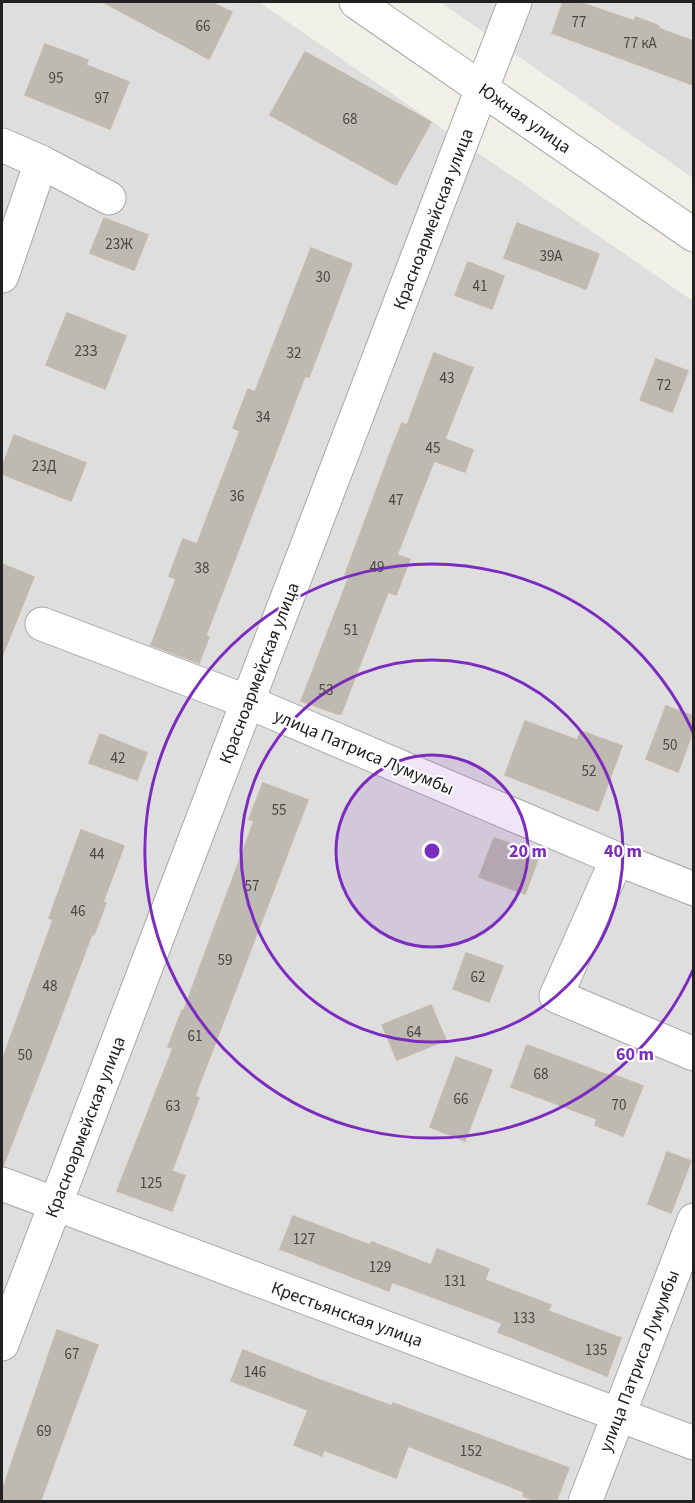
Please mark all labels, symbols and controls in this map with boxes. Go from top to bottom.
house number: 77 [572,12,586,33]
house number: 66 [196,16,210,37]
house number: 77 кА [623,33,658,54]
house number: 95 [49,68,63,89]
street label: Южная улица [473,77,576,160]
house number: 97 [95,88,109,109]
house number: 68 [343,109,357,130]
street label: Красноармейская улица [387,125,480,314]
house number: 23Ж [105,234,133,255]
house number: 39А [539,246,563,267]
house number: 30 [316,267,330,288]
house number: 41 [473,276,487,297]
house number: 23З [74,341,98,362]
house number: 32 [287,343,301,364]
house number: 43 [440,368,454,389]
house number: 72 [657,375,671,396]
house number: 34 [256,407,271,428]
house number: 45 [426,438,440,459]
house number: 23Д [32,456,57,477]
house number: 36 [230,486,244,507]
house number: 47 [389,490,403,511]
house number: 49 [370,557,384,578]
house number: 38 [195,558,209,579]
street label: Красноармейская улица [213,579,306,768]
house number: 51 [344,620,358,641]
house number: 53 [319,680,333,701]
street label: улица Патриса Лумумбы [270,703,458,802]
house number: 50 [663,735,677,756]
house number: 42 [111,748,125,769]
house number: 52 [582,761,596,782]
house number: 55 [272,800,286,821]
text: 20 m [509,839,547,864]
text: 40 m [604,839,642,864]
centre of rings [422,841,442,861]
house number: 44 [90,844,105,865]
house number: 57 [245,876,259,897]
house number: 46 [71,901,85,922]
house number: 59 [218,950,232,971]
house number: 62 [471,967,485,988]
house number: 48 [43,976,57,997]
house number: 64 [407,1022,422,1043]
house number: 61 [188,1026,202,1047]
street label: Красноармейская улица [39,1033,132,1222]
text: 60 m [616,1042,654,1067]
house number: 50 [18,1045,32,1066]
house number: 68 [534,1064,548,1085]
house number: 66 [454,1089,468,1110]
house number: 70 [612,1095,626,1116]
house number: 63 [166,1096,180,1117]
house number: 125 [140,1173,162,1194]
house number: 127 [293,1229,315,1250]
house number: 129 [369,1257,391,1278]
street label: улица Патриса Лумумбы [593,1266,686,1456]
house number: 131 [444,1271,466,1292]
street label: Крестьянская улица [267,1275,426,1354]
house number: 133 [513,1308,535,1329]
house number: 135 [585,1340,607,1361]
house number: 67 [65,1344,79,1365]
house number: 146 [244,1362,266,1383]
house number: 69 [37,1421,51,1442]
house number: 152 [460,1441,482,1462]

